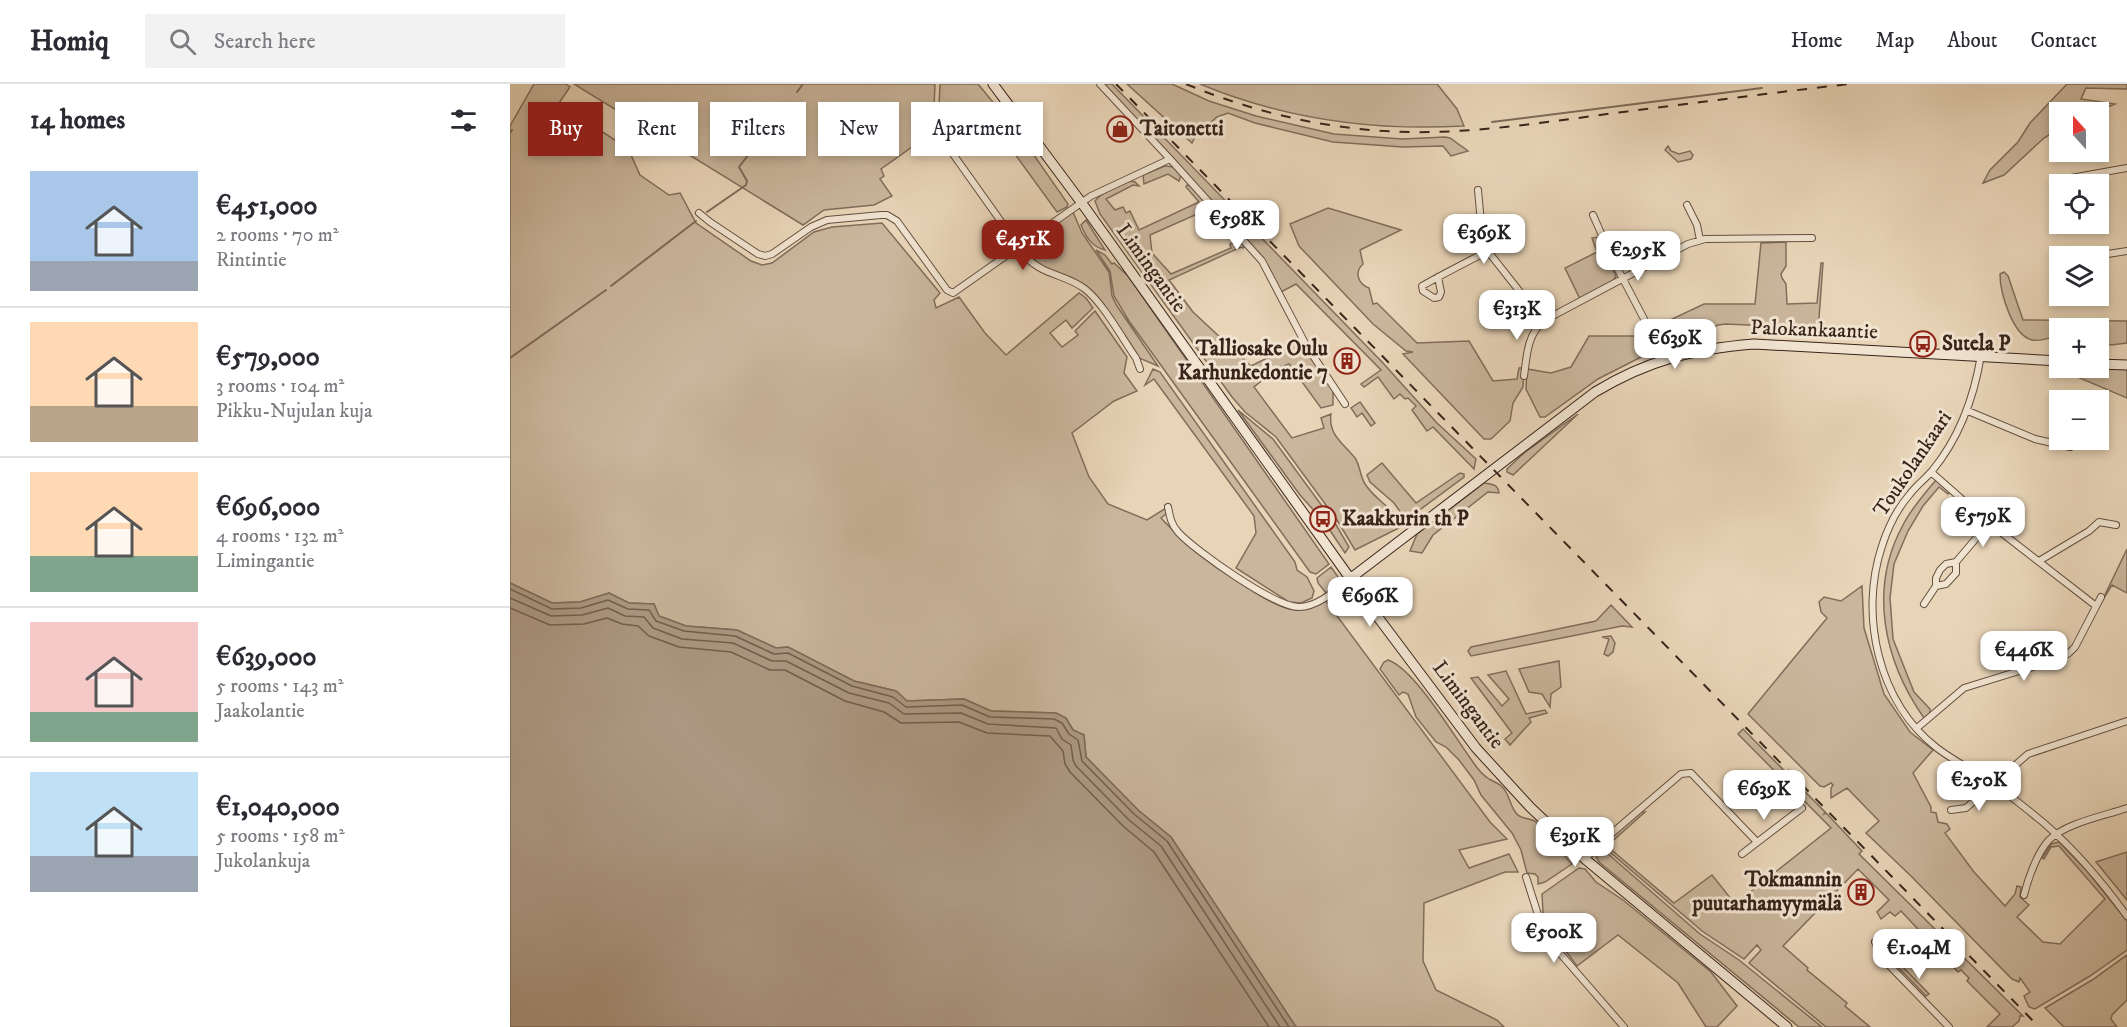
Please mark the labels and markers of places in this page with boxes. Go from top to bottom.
shop icon: Taitonetti [1105,114,1135,144]
place label: Taitonetti [1139,116,1224,142]
pin: €598K [1195,200,1279,251]
pin: €369K [1442,214,1526,265]
pin: €451K [981,220,1065,271]
pin: €295K [1596,231,1680,282]
pin: €313K [1475,290,1559,341]
pin: €639K [1633,319,1717,370]
bus stop icon: Sutela P [1908,329,1938,359]
place label: Sutela P [1942,331,2011,357]
place label: Talliosake Oulu Karhunkedontie 7 [1178,336,1328,386]
building icon: Talliosake Oulu Karhunkedontie 7 [1332,346,1362,376]
pin: €579K [1941,497,2025,548]
bus stop icon: Kaakkurin th P [1308,504,1338,534]
place label: Kaakkurin th P [1342,506,1469,532]
pin: €696K [1328,577,1412,628]
pin: €446K [1982,631,2066,682]
pin: €250K [1937,761,2021,812]
pin: €639K [1722,770,1806,821]
pin: €391K [1533,817,1617,868]
place label: Tokmannin puutarhamyymälä [1691,867,1843,917]
building icon: Tokmannin puutarhamyymälä [1846,877,1876,907]
pin: €500K [1512,913,1596,964]
pin: €1.04M [1870,929,1968,980]

